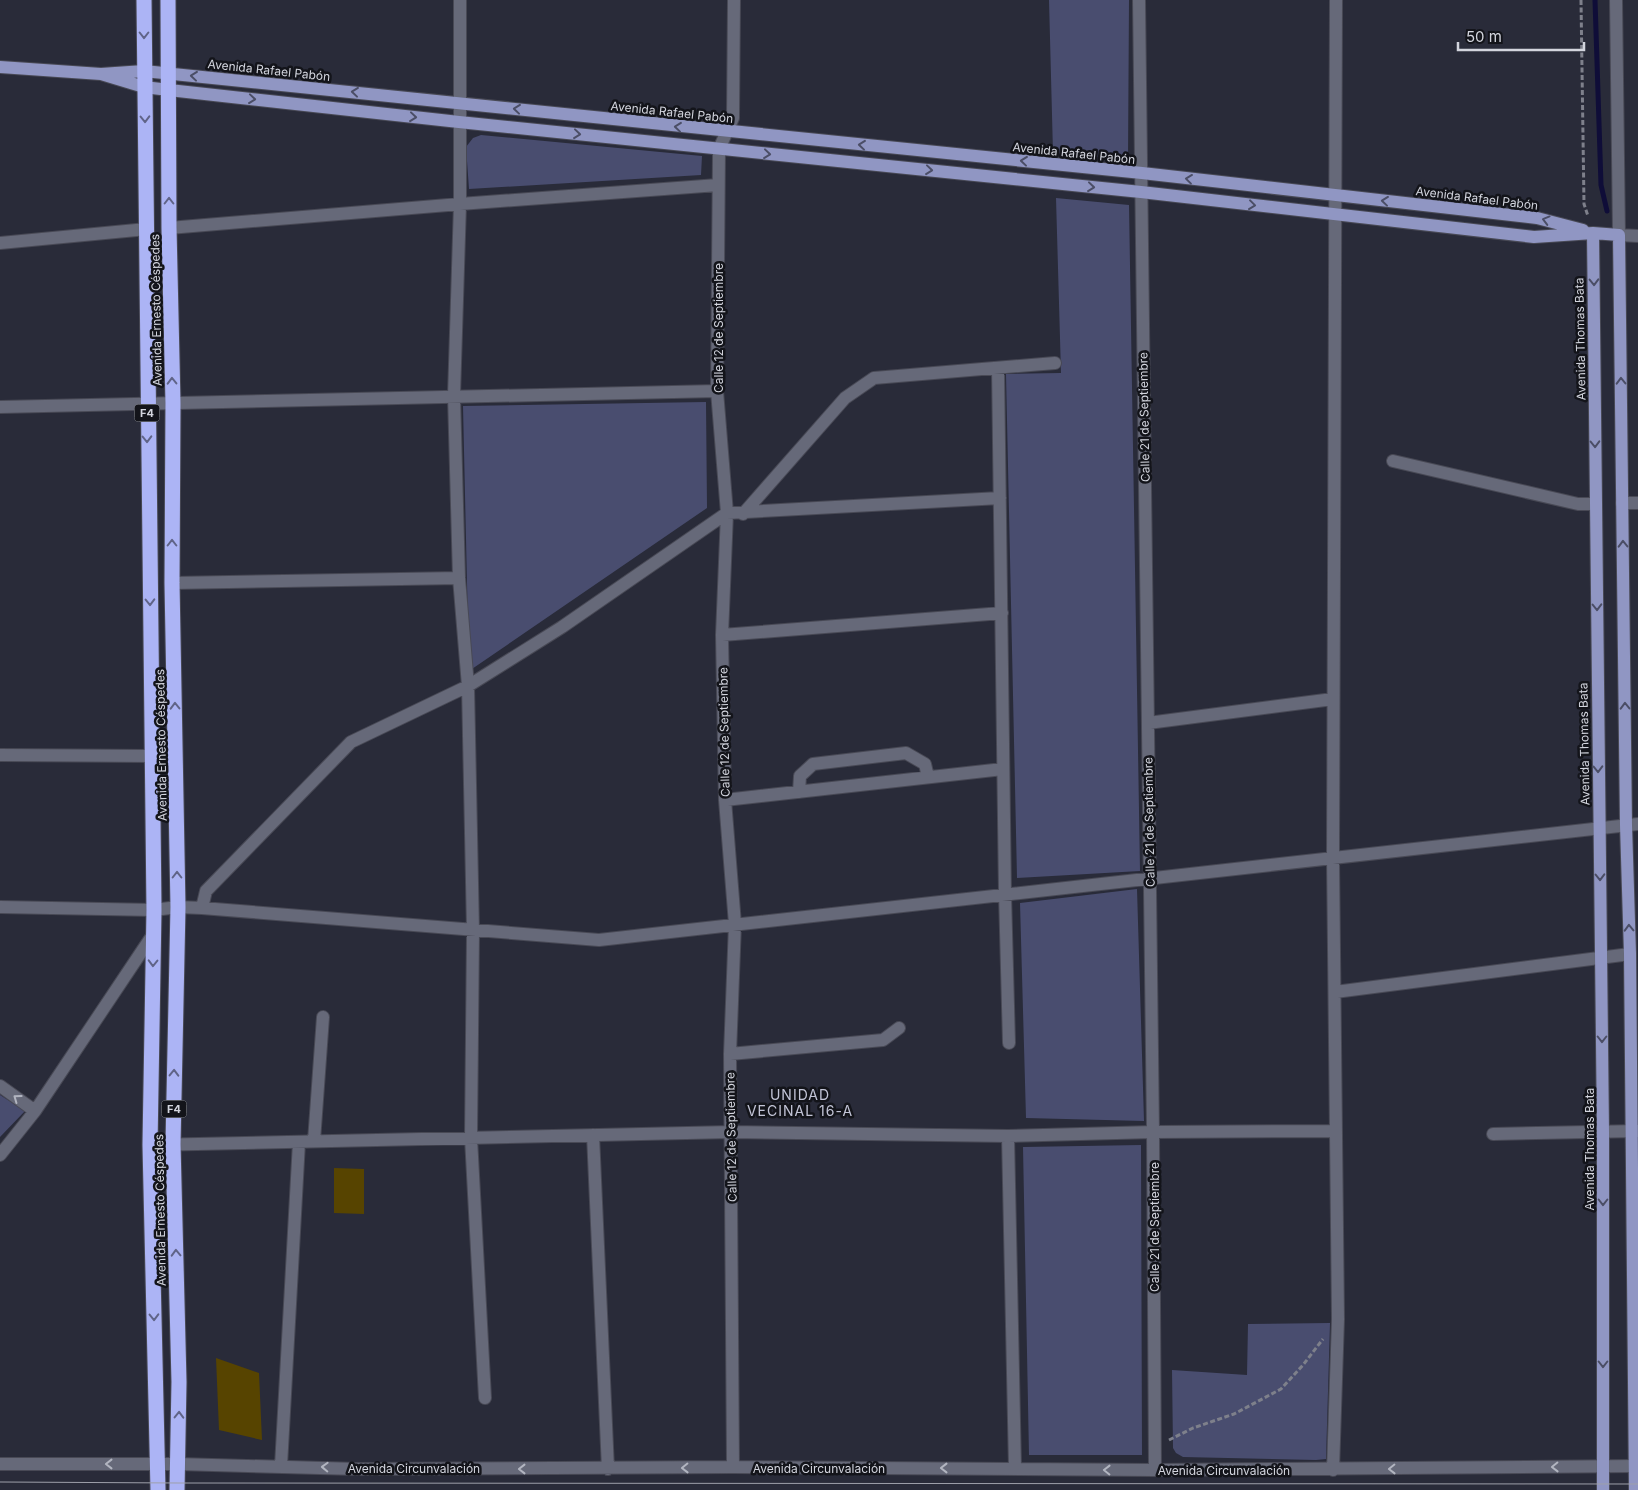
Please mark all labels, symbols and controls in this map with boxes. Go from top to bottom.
scale bar [1458,20,1584,52]
text: 50 m [1466,27,1502,46]
one-way arrow [139,32,149,40]
street label: Avenida Rafael Pabón [207,56,331,84]
one-way arrow [189,71,197,82]
one-way arrow [351,87,359,98]
one-way arrow [248,93,256,104]
street label: Avenida Rafael Pabón [610,98,734,126]
one-way arrow [512,104,520,115]
one-way arrow [410,111,418,122]
one-way arrow [140,116,150,124]
one-way arrow [674,121,682,132]
one-way arrow [573,128,581,139]
street label: Avenida Rafael Pabón [1012,139,1136,167]
one-way arrow [858,140,866,151]
one-way arrow [764,148,772,159]
one-way arrow [1019,156,1027,167]
one-way arrow [925,165,933,176]
one-way arrow [1184,174,1192,185]
one-way arrow [1087,181,1095,192]
street label: Avenida Rafael Pabón [1415,183,1539,213]
one-way arrow [1380,196,1388,207]
one-way arrow [164,197,174,204]
one-way arrow [1248,199,1256,210]
one-way arrow [1542,215,1550,226]
street label: Avenida Ernesto Céspedes [147,234,165,386]
street label: Calle 12 de Septiembre [711,263,726,393]
street label: Avenida Thomas Bata [1571,278,1589,400]
one-way arrow [1588,278,1599,286]
street label: Calle 21 de Septiembre [1135,352,1153,482]
one-way arrow [167,377,178,385]
one-way arrow [1616,377,1626,384]
road number: F4 [134,404,160,422]
one-way arrow [142,436,153,444]
one-way arrow [1590,440,1600,448]
one-way arrow [167,539,178,547]
one-way arrow [1618,539,1628,547]
one-way arrow [145,598,155,606]
one-way arrow [1592,603,1602,611]
street label: Calle 12 de Septiembre [715,667,733,797]
street label: Avenida Ernesto Céspedes [152,669,170,821]
street label: Avenida Thomas Bata [1575,683,1593,805]
one-way arrow [170,701,180,709]
one-way arrow [1619,702,1630,710]
street label: Calle 21 de Septiembre [1140,757,1158,887]
one-way arrow [1593,766,1603,773]
one-way arrow [172,871,183,879]
one-way arrow [1595,874,1605,881]
one-way arrow [1624,923,1634,931]
one-way arrow [148,959,158,967]
one-way arrow [1597,1036,1607,1044]
one-way arrow [169,1068,179,1076]
street label: Calle 12 de Septiembre [722,1072,740,1202]
district label: UNIDAD VECINAL 16-A [747,1086,853,1119]
street label: Avenida Thomas Bata [1582,1088,1597,1210]
one-way arrow [14,1095,23,1105]
road number: F4 [162,1100,186,1118]
street label: Avenida Ernesto Céspedes [151,1134,169,1286]
street label: Calle 21 de Septiembre [1147,1162,1162,1292]
one-way arrow [1598,1198,1608,1206]
one-way arrow [171,1248,181,1256]
one-way arrow [149,1314,159,1322]
one-way arrow [1598,1361,1608,1369]
one-way arrow [174,1411,184,1418]
one-way arrow [105,1459,112,1469]
street label: Avenida Circunvalación [348,1461,480,1476]
street label: Avenida Circunvalación [753,1461,885,1476]
one-way arrow [321,1462,329,1473]
one-way arrow [1550,1462,1558,1472]
one-way arrow [680,1463,688,1473]
one-way arrow [940,1463,948,1473]
street label: Avenida Circunvalación [1158,1463,1290,1478]
one-way arrow [518,1464,526,1474]
one-way arrow [1102,1464,1110,1475]
one-way arrow [1388,1464,1396,1474]

